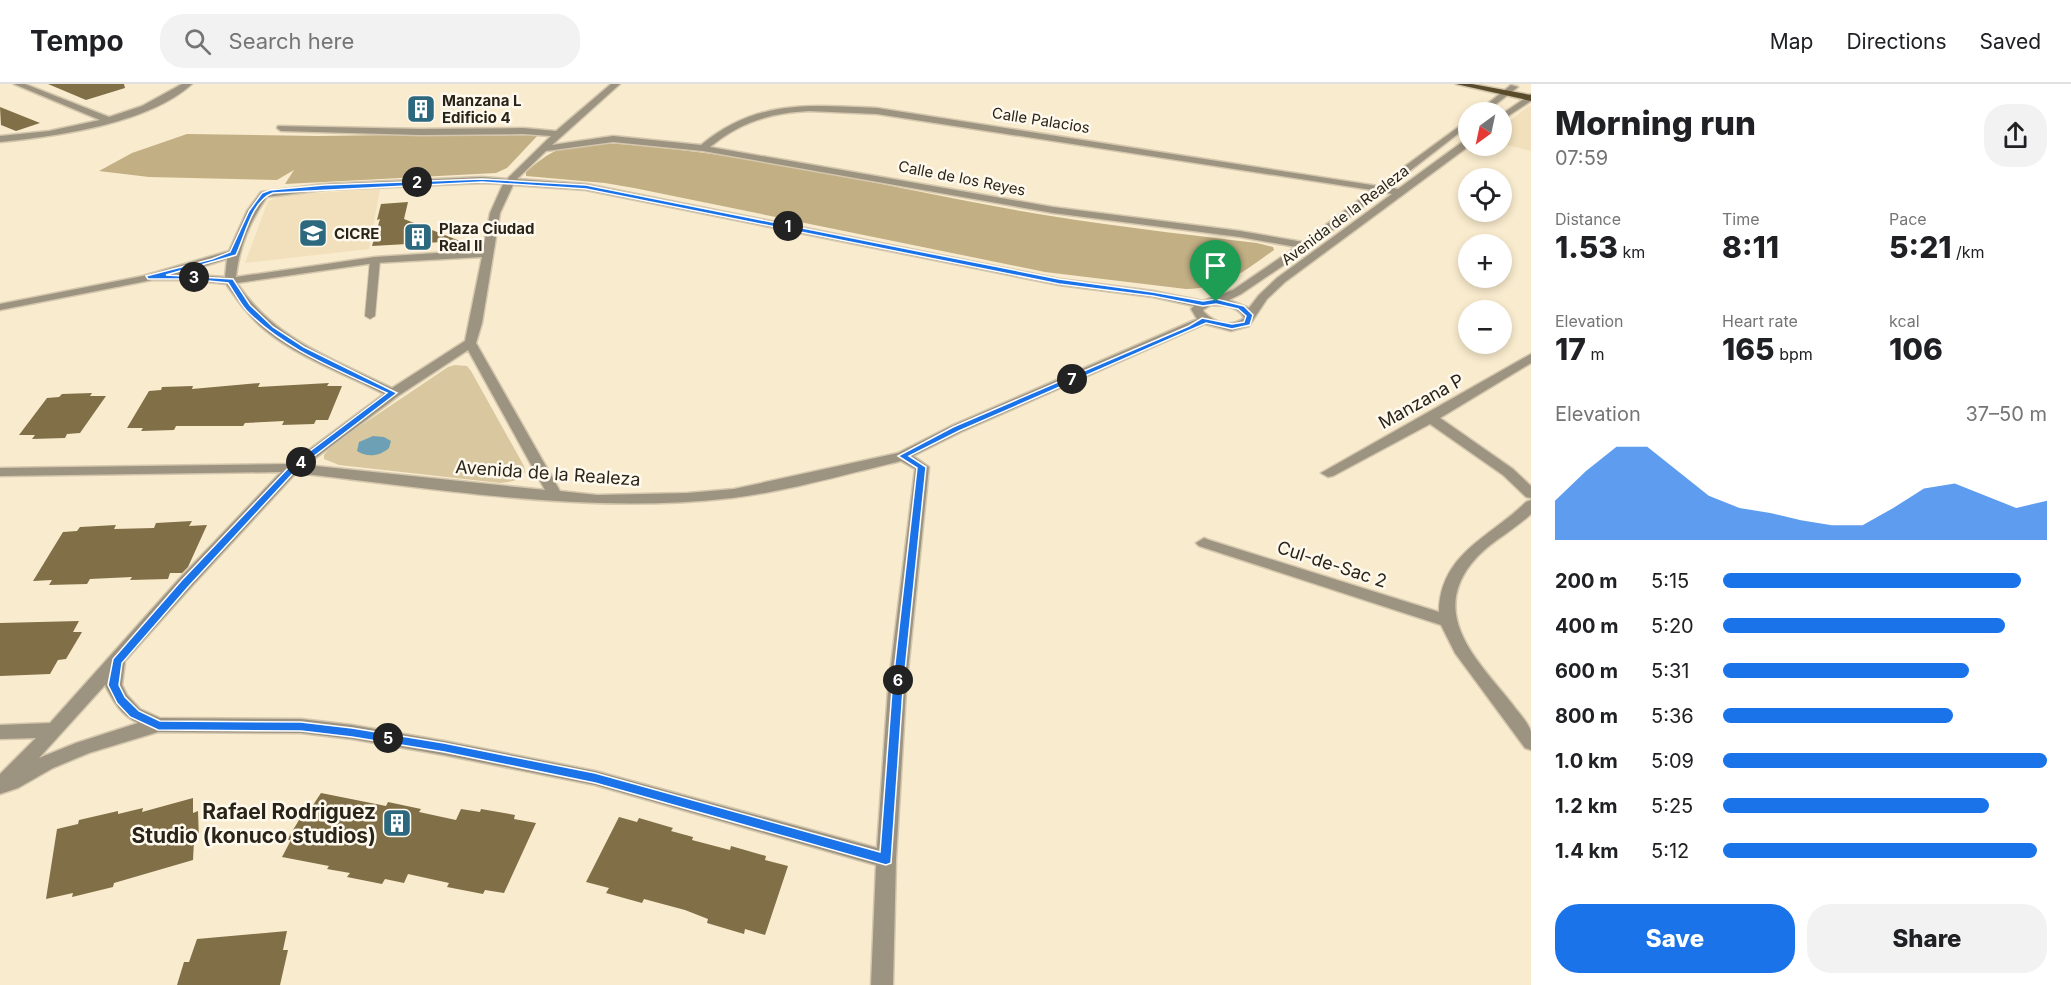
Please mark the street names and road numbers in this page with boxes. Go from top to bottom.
street label: Calle Palacios [991,103,1091,137]
street label: Calle de los Reyes [897,156,1027,200]
street label: Avenida de la Realeza [1278,161,1412,269]
street label: Manzana P [1375,369,1467,433]
street label: Avenida de la Realeza [455,456,641,490]
street label: Cul-de-Sac 2 [1274,536,1390,592]

